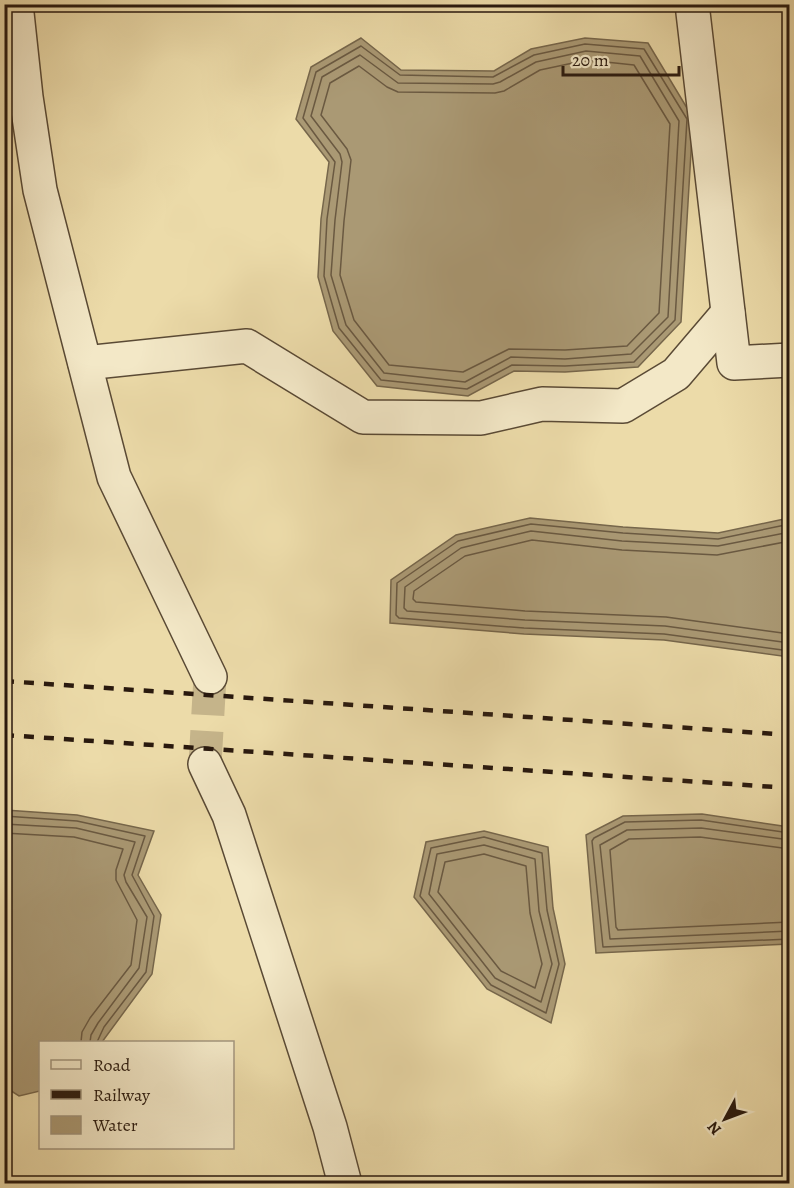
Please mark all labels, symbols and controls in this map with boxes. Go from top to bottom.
scale bar [563,39,678,77]
text: 20 m [572,48,609,72]
legend [39,1041,234,1149]
text: Road [93,1053,131,1077]
text: Railway [93,1083,151,1107]
north arrow [695,1089,755,1149]
text: Water [92,1113,138,1137]
text: N [702,1116,727,1140]

